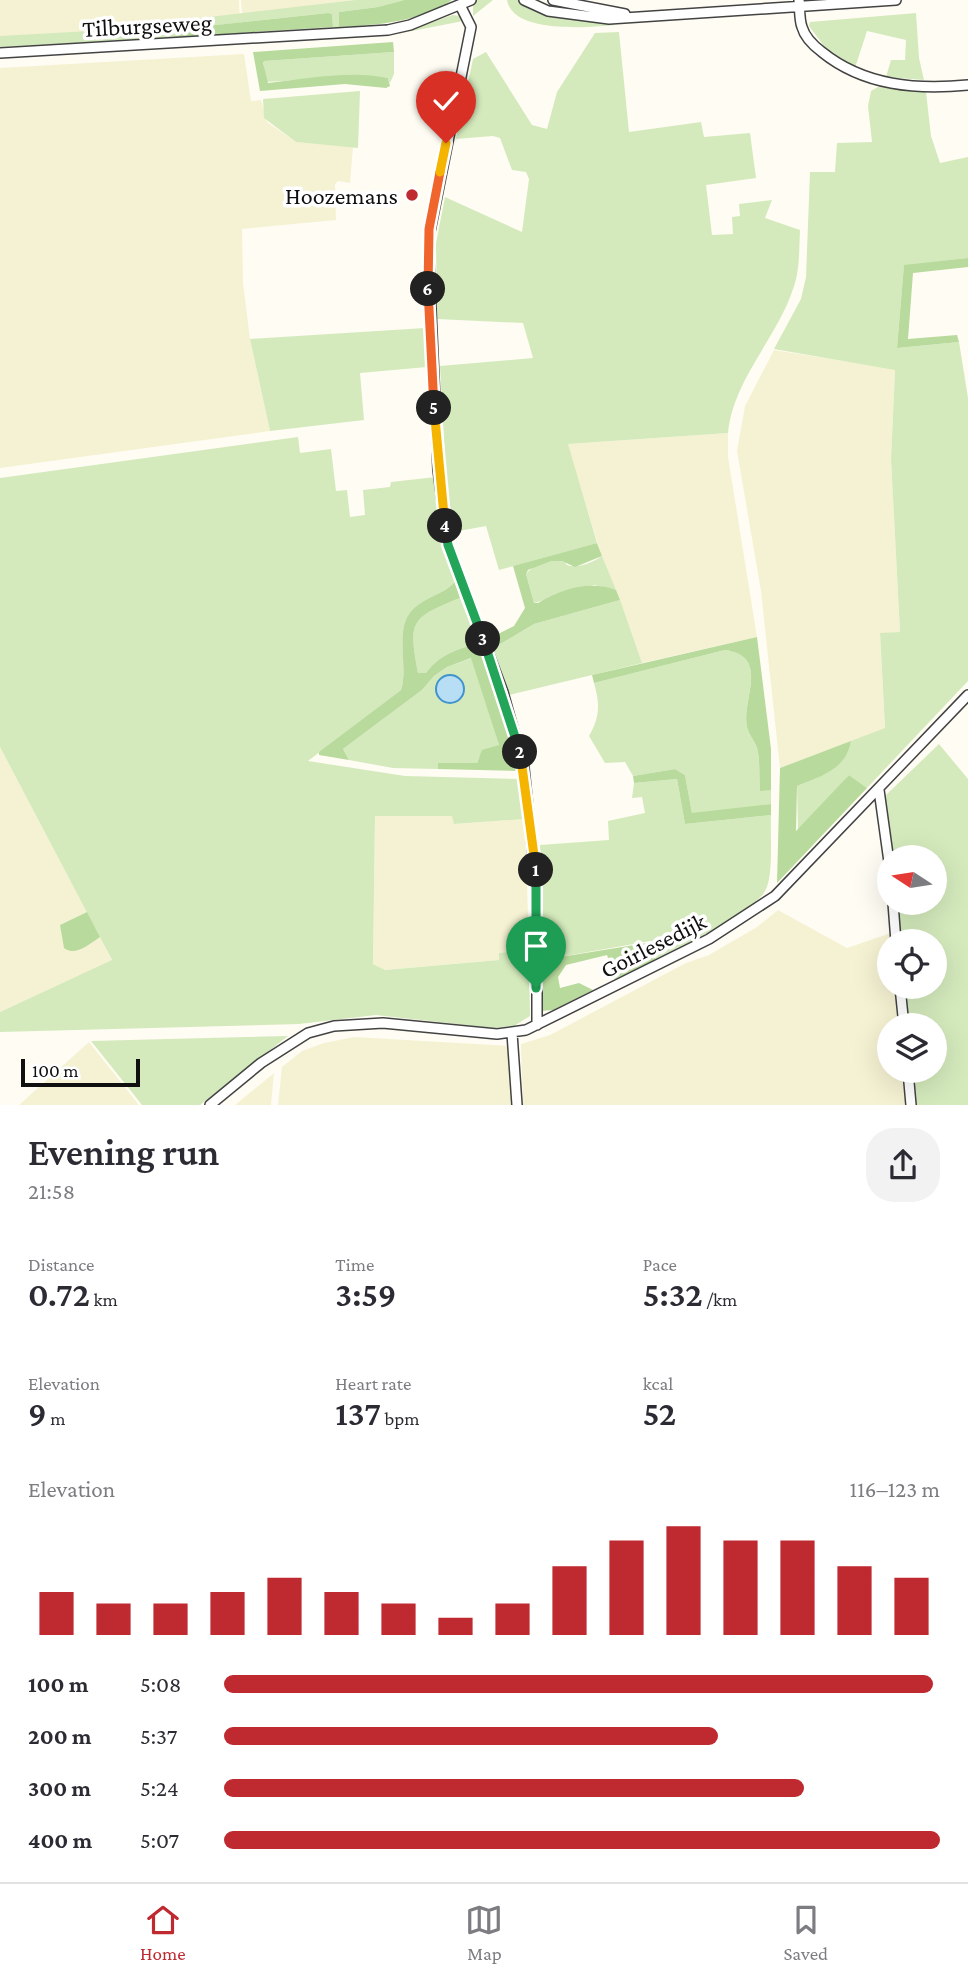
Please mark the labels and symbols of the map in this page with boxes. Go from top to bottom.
street label: Tilburgseweg [81,8,213,42]
pin [416,71,476,143]
place label: Hoozemans [285,182,398,209]
marker: Hoozemans [404,187,420,203]
pin: 6 [410,272,446,306]
pin: 5 [416,390,452,426]
pin: 4 [428,508,462,544]
pin: 3 [466,622,500,656]
pin: 2 [503,734,538,770]
north arrow [877,845,947,915]
pin: 1 [518,852,554,888]
street label: Goirlesedijk [596,907,711,983]
pin [506,916,566,988]
scale bar [21,1056,140,1088]

